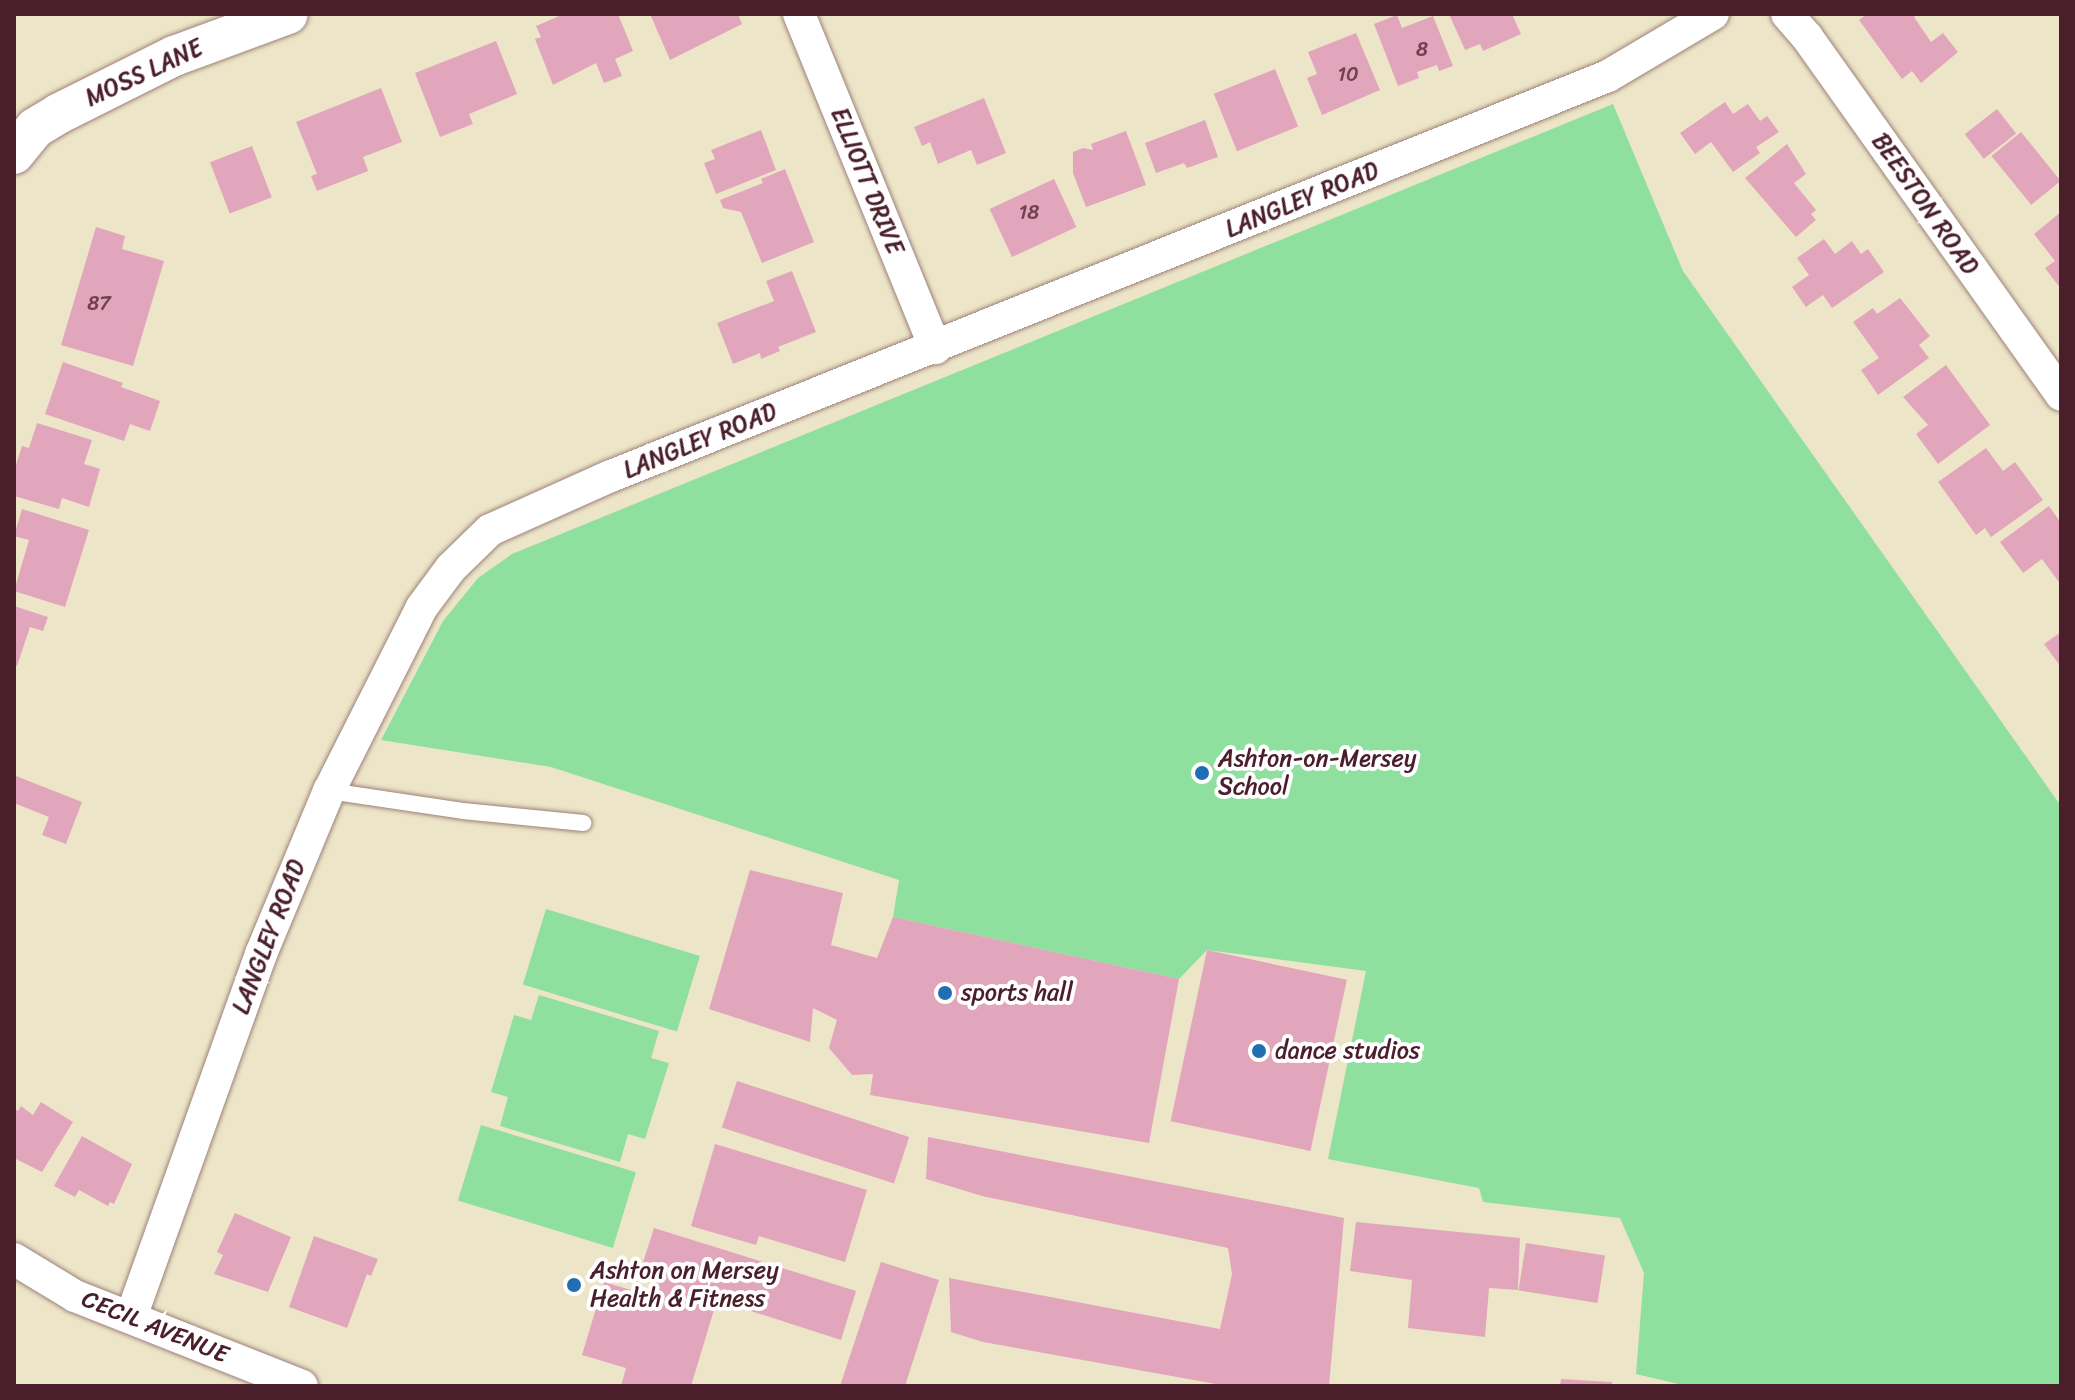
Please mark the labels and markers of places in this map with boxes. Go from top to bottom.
place label: Ashton-on-Mersey School [1218,745,1416,801]
marker: Ashton-on-Mersey School [1193,764,1211,782]
place label: sports hall [961,979,1073,1007]
marker: sports hall [936,984,954,1002]
place label: dance studios [1275,1037,1420,1065]
marker: dance studios [1250,1042,1268,1060]
place label: Ashton on Mersey Health & Fitness [590,1257,779,1313]
marker: Ashton on Mersey Health & Fitness [565,1276,583,1294]

